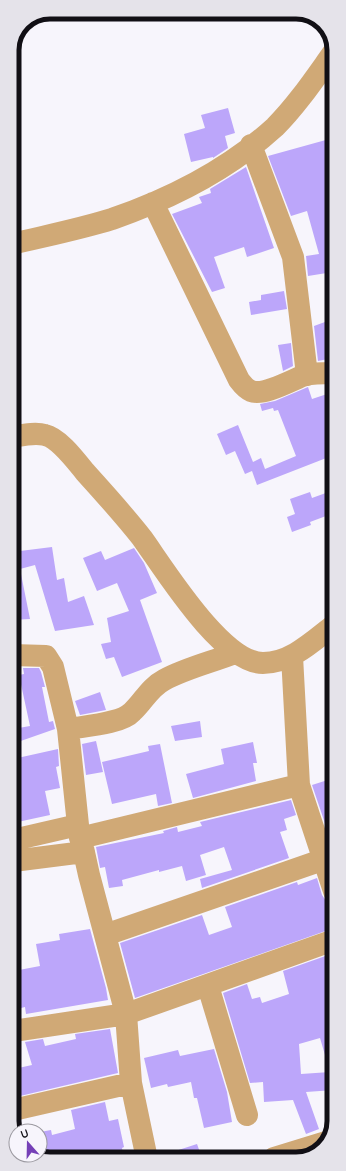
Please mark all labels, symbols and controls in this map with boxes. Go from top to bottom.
north arrow [8,1123,48,1163]
text: U [19,1126,31,1142]

